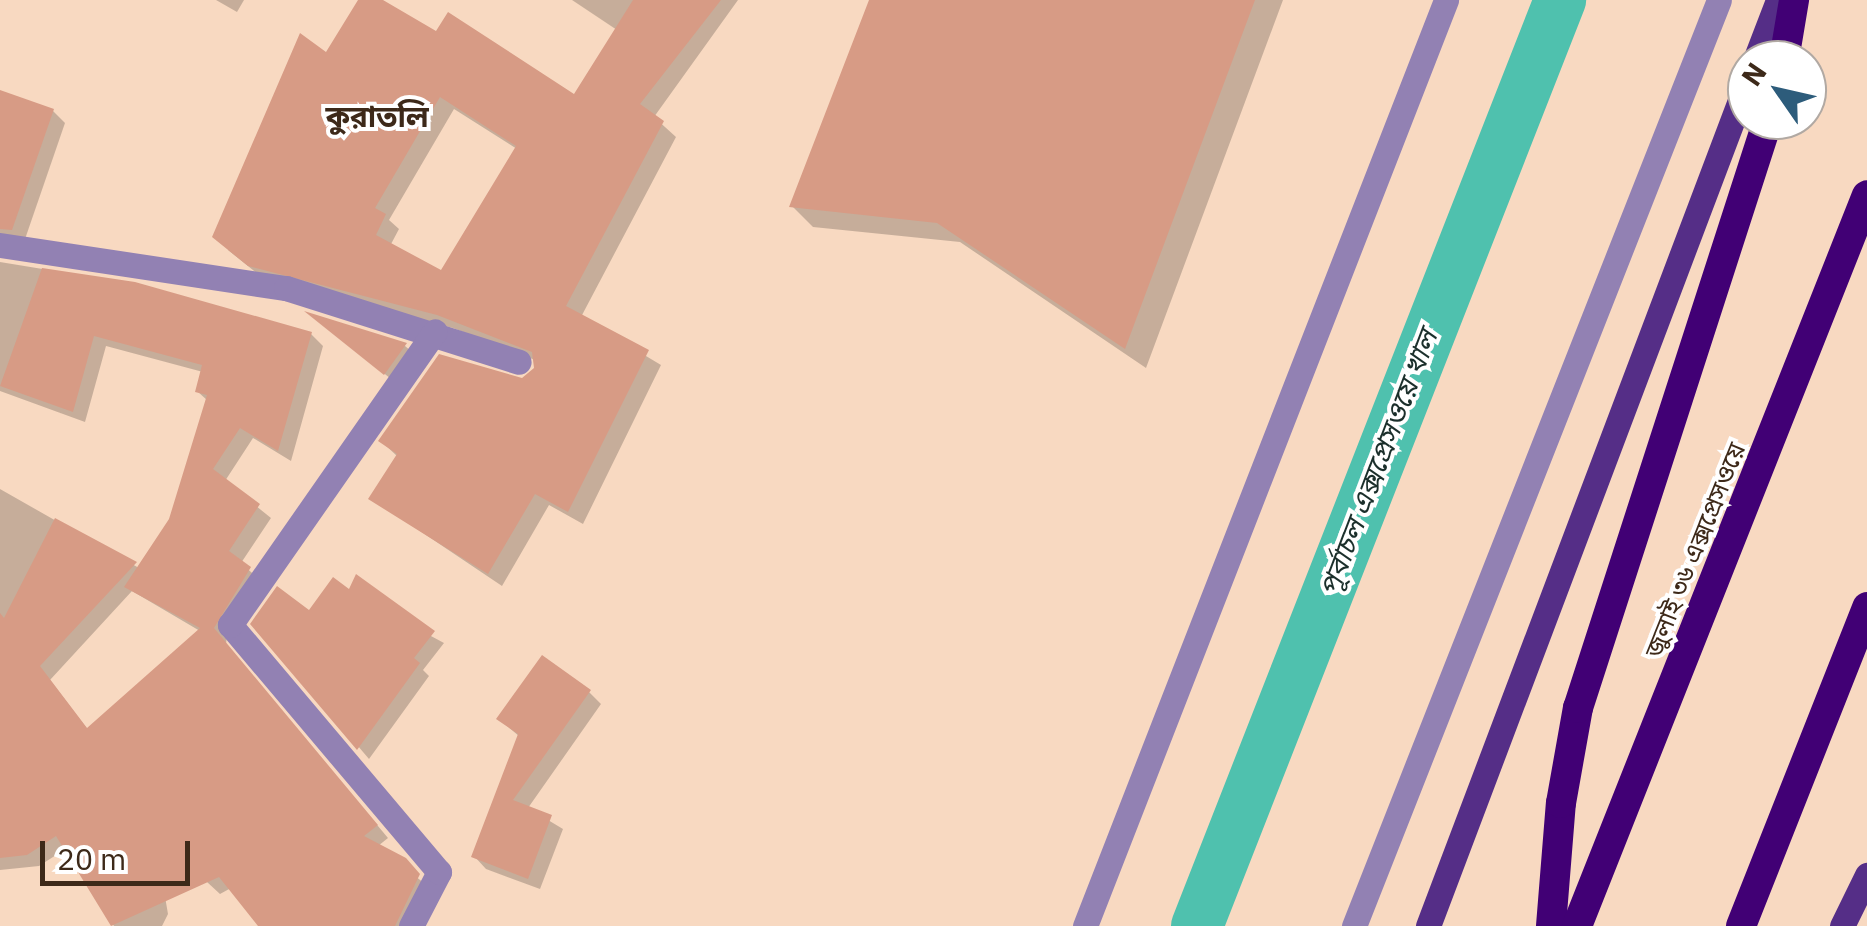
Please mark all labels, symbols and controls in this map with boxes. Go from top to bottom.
north arrow [1727,40,1827,140]
text: N [1732,55,1774,93]
district label: কুরাতলি [325,98,429,134]
water label: পূর্বাচল এক্সপ্রেসওয়ে খাল [1312,325,1444,601]
street label: জুলাই ৩৬ এক্সপ্রেসওয়ে [1638,438,1752,662]
scale bar [45,821,195,883]
text: 20 m [57,839,126,878]

